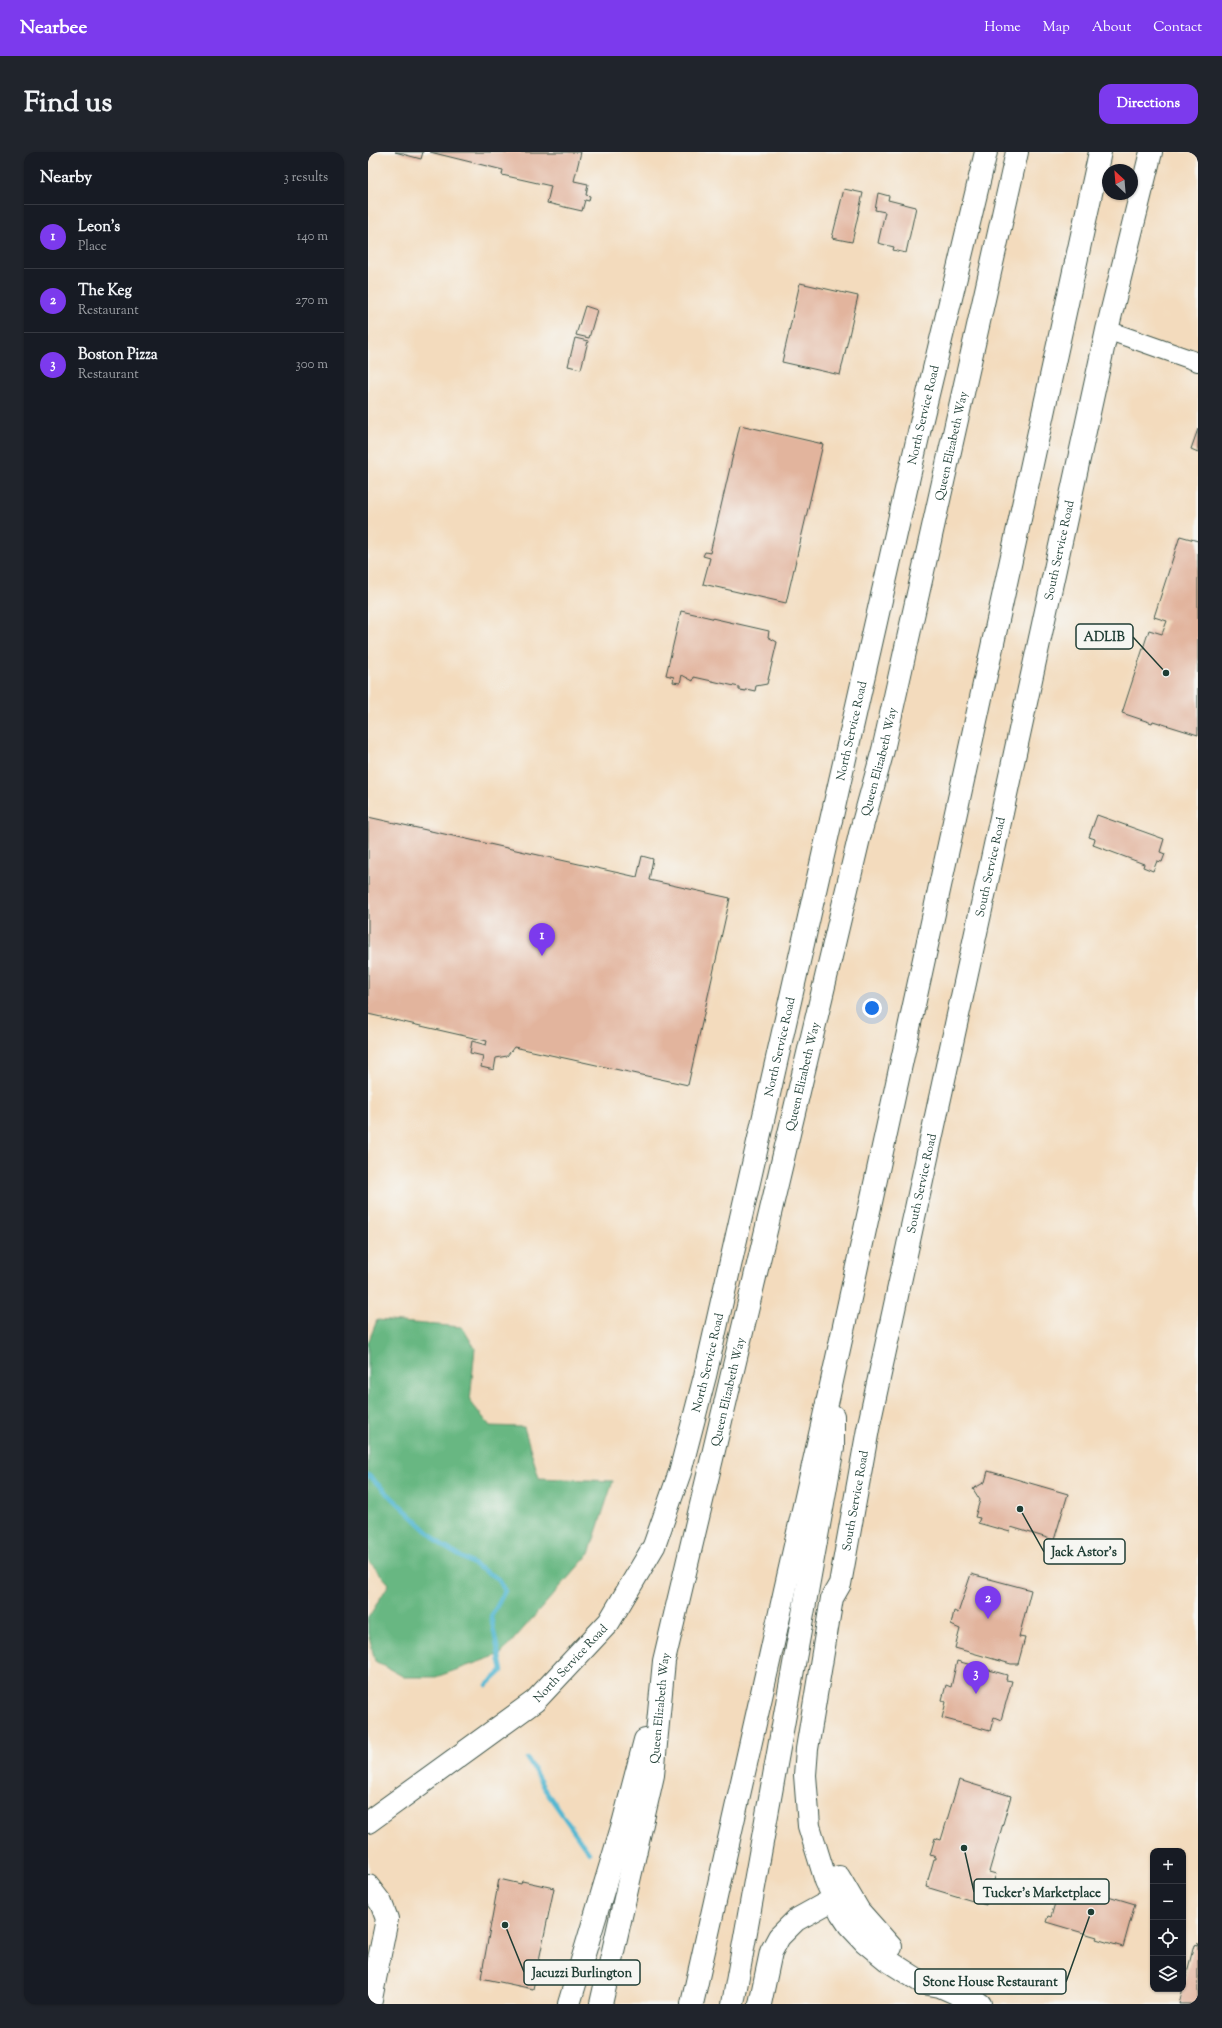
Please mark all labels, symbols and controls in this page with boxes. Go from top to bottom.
text: Nearbee [20,15,87,42]
text: Home [984,18,1021,38]
text: Map [1043,18,1070,38]
text: About [1092,18,1131,38]
text: Contact [1153,18,1202,38]
text: Find us [24,84,112,124]
button: Directions [1099,84,1198,124]
north arrow [1102,164,1138,200]
text: Nearby [40,166,92,190]
text: 3 results [283,169,328,187]
text: Leon's [78,217,120,238]
text: 1 [51,228,55,246]
text: 140 m [297,228,328,246]
text: Place [78,238,107,256]
text: The Keg [78,281,132,302]
text: 2 [50,292,56,310]
text: 270 m [295,292,328,310]
text: Restaurant [78,302,139,320]
text: Boston Pizza [78,345,158,366]
text: 3 [50,356,56,374]
text: 300 m [296,356,328,374]
street label: North Service Road [904,363,945,467]
text: Restaurant [78,366,139,384]
street label: Queen Elizabeth Way [931,390,973,503]
street label: South Service Road [1040,499,1080,602]
callout: ADLIB [1076,624,1133,649]
text: ADLIB [1083,629,1125,647]
street label: North Service Road [832,679,872,783]
street label: Queen Elizabeth Way [857,706,902,818]
street label: South Service Road [972,815,1011,919]
pin: 1 [529,923,555,956]
street label: North Service Road [761,995,801,1099]
your location [862,998,882,1018]
street label: Queen Elizabeth Way [782,1020,825,1133]
street label: South Service Road [903,1132,942,1236]
street label: North Service Road [688,1311,729,1415]
street label: Queen Elizabeth Way [707,1336,750,1448]
street label: South Service Road [838,1449,874,1553]
callout: Jack Astor's [1044,1539,1125,1564]
text: Jack Astor's [1050,1544,1117,1562]
pin: 2 [975,1586,1001,1619]
street label: North Service Road [530,1620,613,1707]
street label: Queen Elizabeth Way [646,1651,676,1765]
pin: 3 [963,1661,989,1694]
map controls [1150,1848,1186,1992]
button: + [1150,1848,1186,1884]
callout: Tucker's Marketplace [974,1879,1109,1904]
button: − [1150,1884,1186,1920]
text: Tucker's Marketplace [983,1885,1101,1903]
button: locate [1150,1920,1186,1956]
button: layers [1150,1956,1186,1992]
callout: Jacuzzi Burlington [524,1960,640,1985]
text: Jacuzzi Burlington [531,1965,632,1983]
callout: Stone House Restaurant [915,1969,1066,1994]
text: Stone House Restaurant [922,1974,1058,1992]

